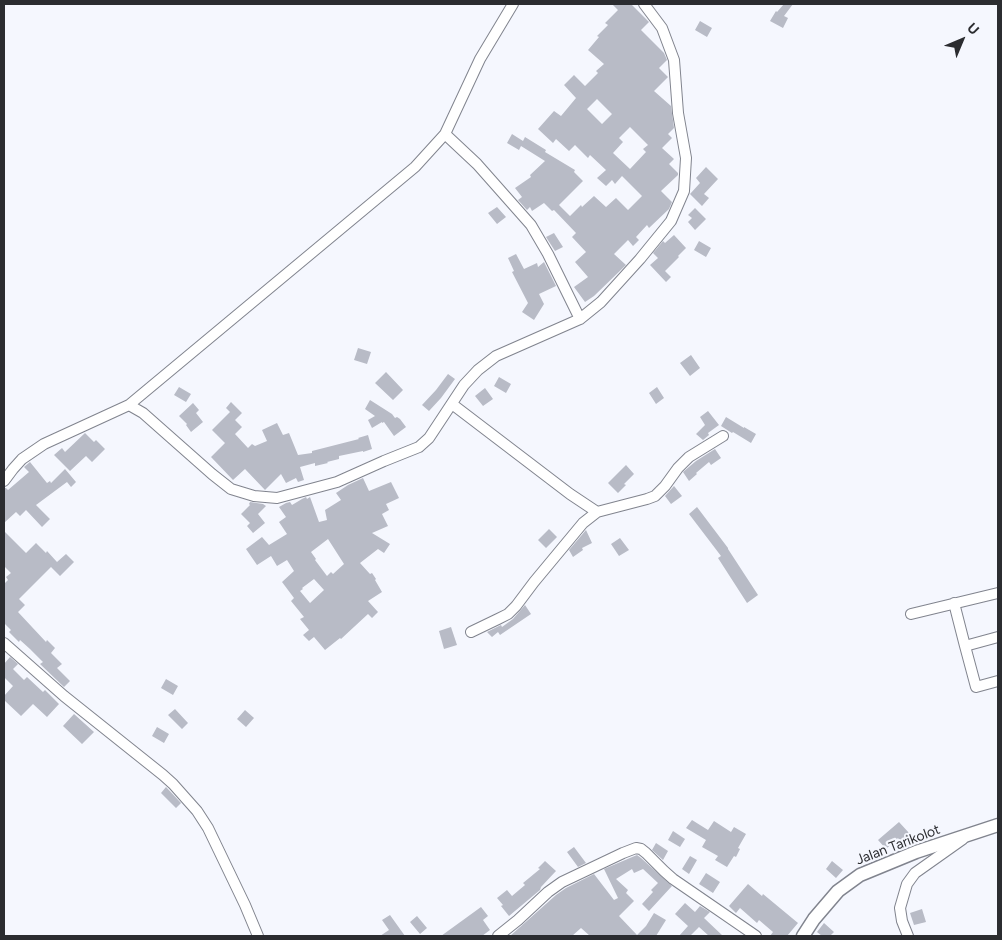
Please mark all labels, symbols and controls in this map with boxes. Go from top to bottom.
north arrow [937,15,987,65]
text: U [963,20,982,39]
street label: Jalan Tarikolot [853,821,943,869]

